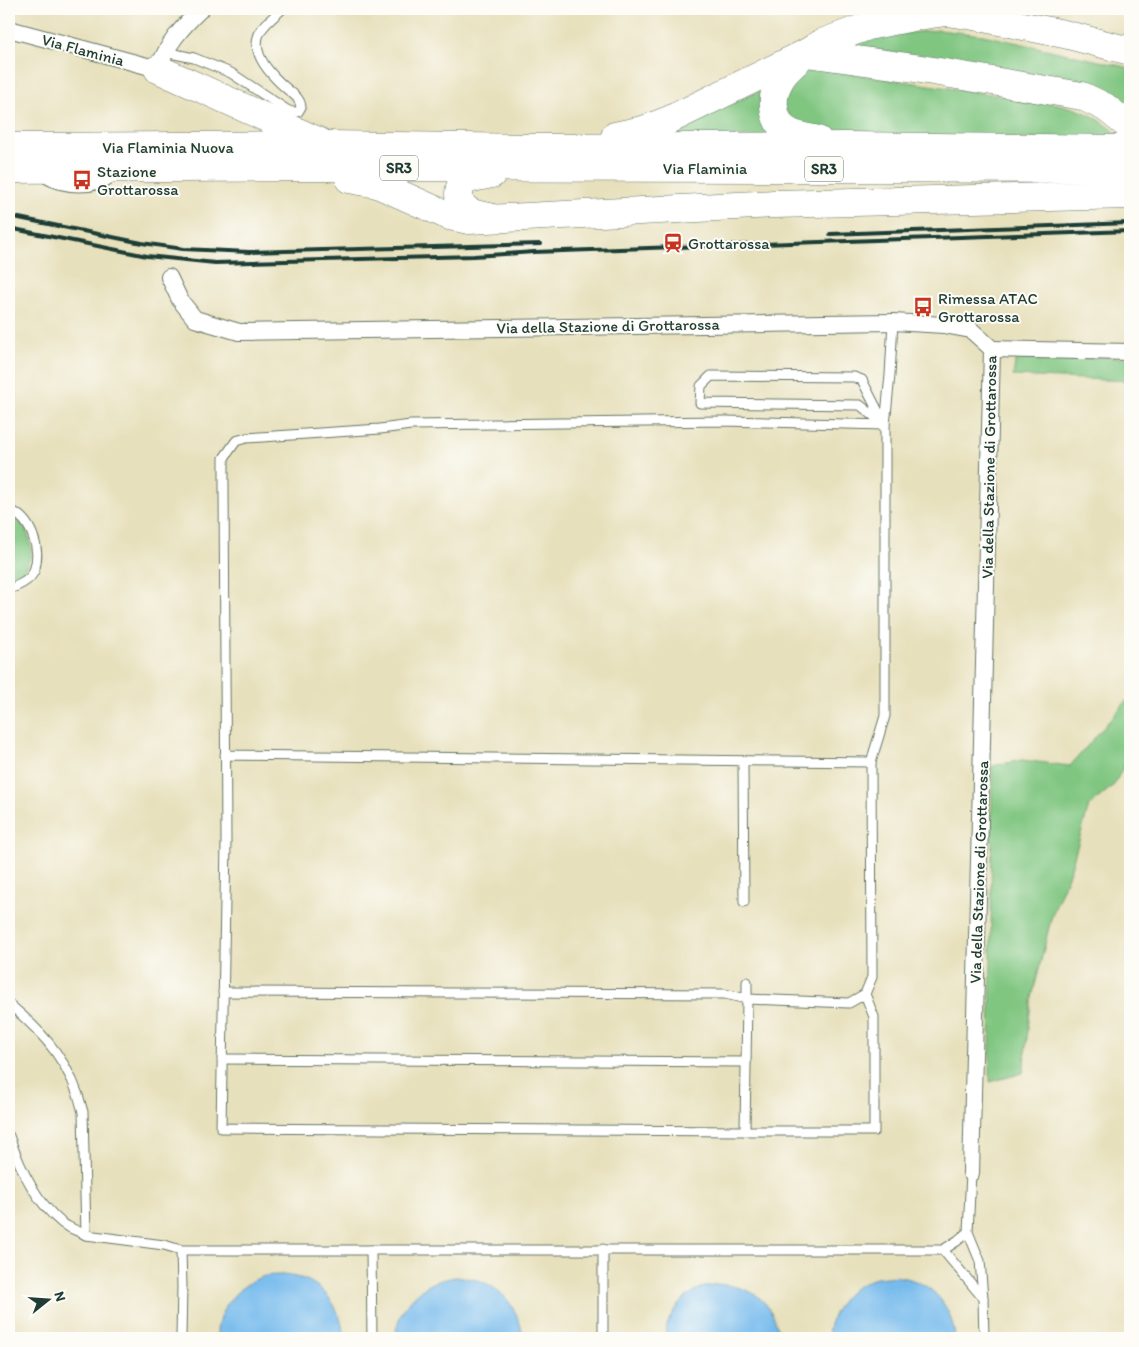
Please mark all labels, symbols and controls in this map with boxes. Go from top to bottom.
street label: Via Flaminia [40,30,127,70]
street label: Via Flaminia Nuova [102,138,235,157]
road number: SR3 [380,156,418,180]
road number: SR3 [805,156,843,182]
street label: Via Flaminia [663,159,748,178]
place label: Stazione Grottarossa [97,162,179,199]
bus stop icon: Stazione Grottarossa [71,169,93,191]
station icon: Grottarossa [662,232,684,254]
place label: Grottarossa [688,234,770,253]
place label: Rimessa ATAC Grottarossa [938,289,1038,326]
bus stop icon: Rimessa ATAC Grottarossa [912,296,934,318]
street label: Via della Stazione di Grottarossa [496,315,720,337]
street label: Via della Stazione di Grottarossa [978,355,1000,579]
street label: Via della Stazione di Grottarossa [966,759,992,984]
north arrow [22,1274,72,1324]
text: N [50,1289,69,1303]

